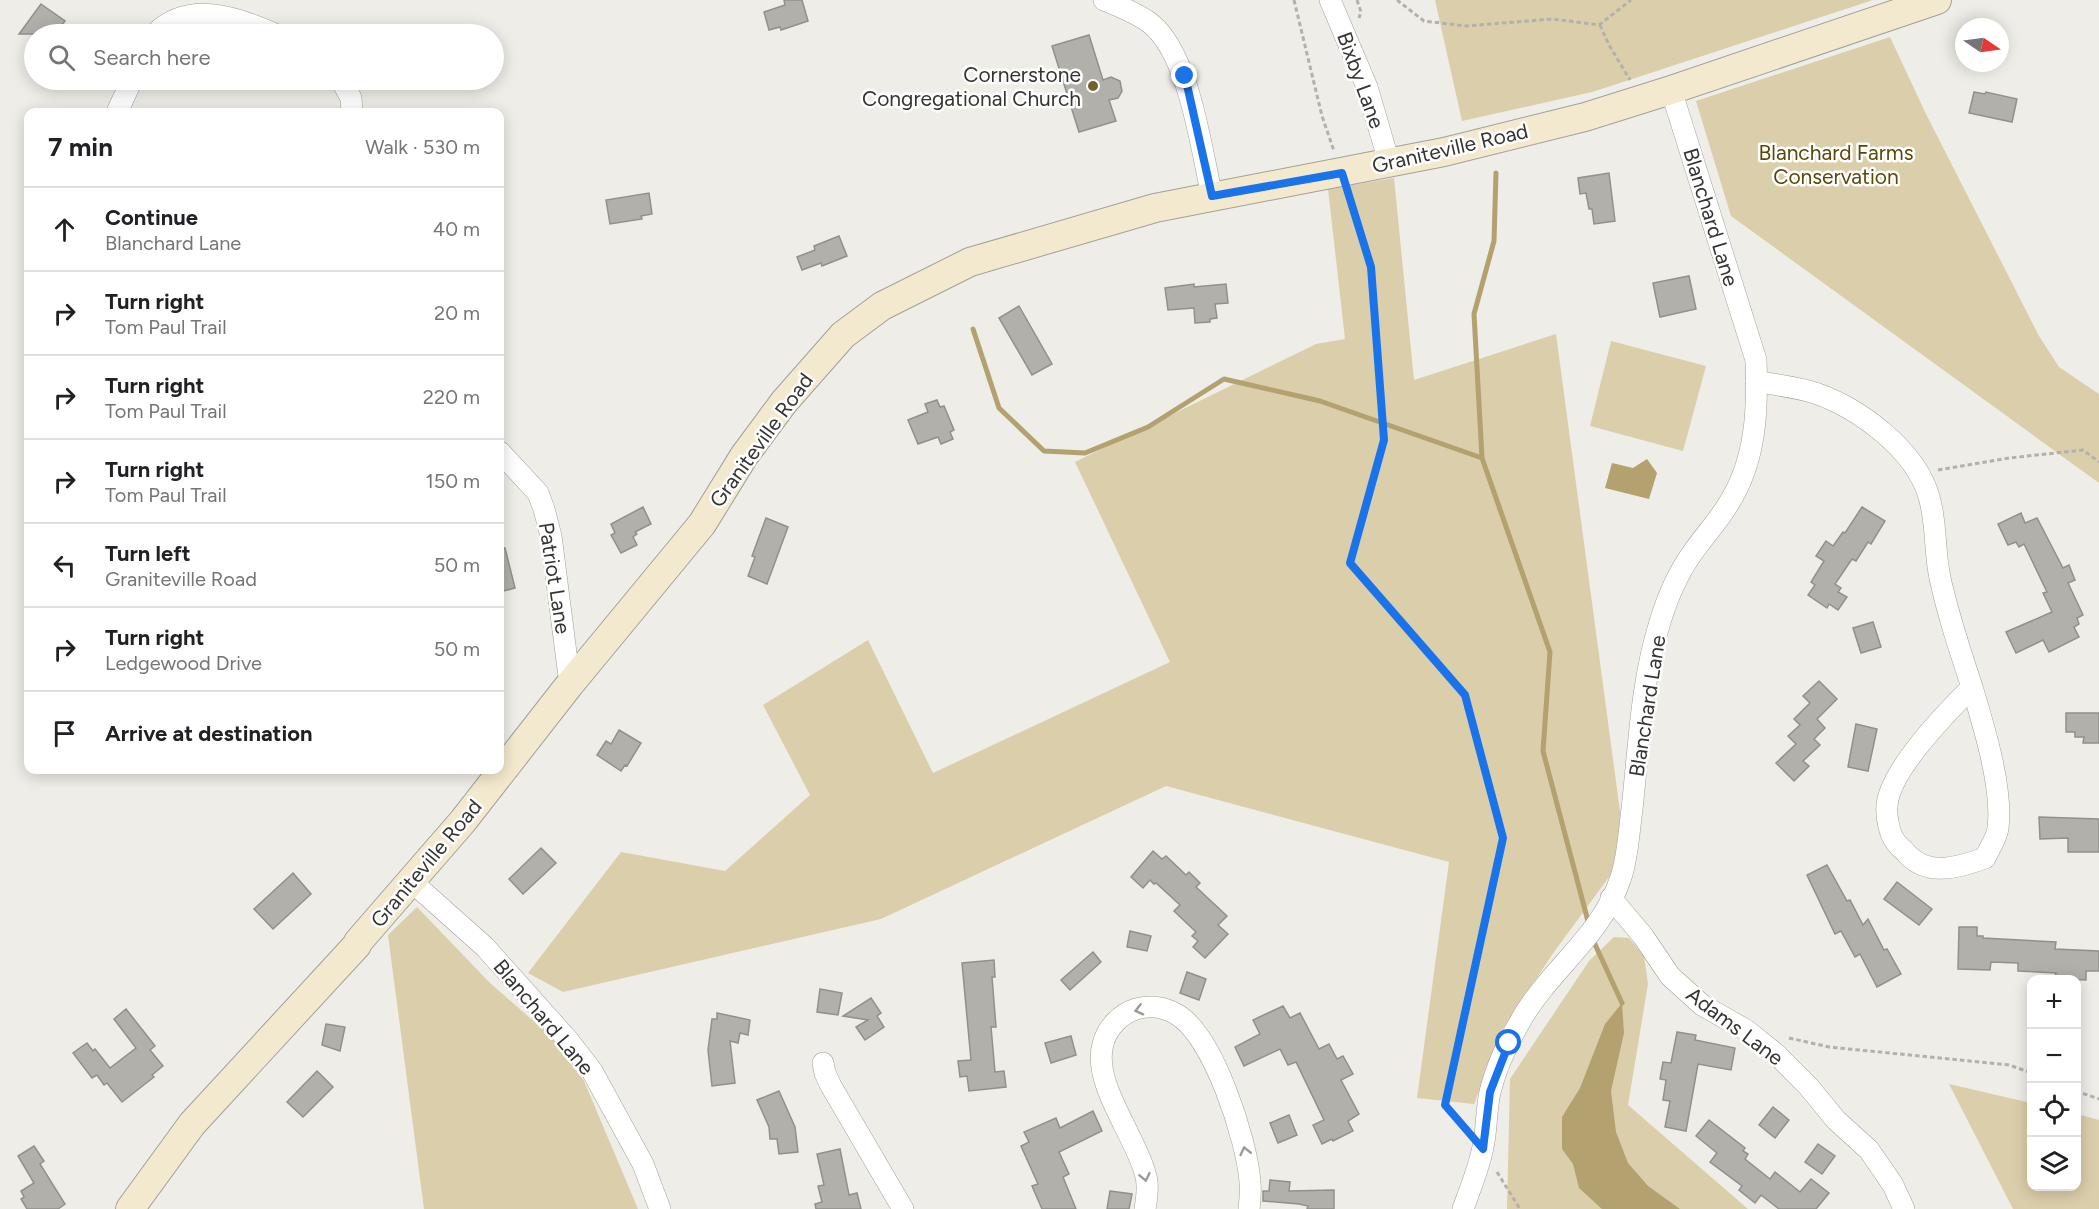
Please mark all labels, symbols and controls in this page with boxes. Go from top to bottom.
north arrow [1955,18,2009,72]
search box [24,24,504,90]
street label: Bixby Lane [1332,28,1390,132]
icon: search [45,41,78,74]
text: Search here [93,44,211,71]
place label: Cornerstone Congregational Church [862,62,1081,111]
route end [1171,62,1197,88]
marker: Cornerstone Congregational Church [1086,79,1100,93]
street label: Graniteville Road [1369,118,1531,178]
text: 7 min [48,131,113,163]
text: Walk · 530 m [365,135,480,159]
park label: Blanchard Farms Conservation [1758,140,1914,189]
street label: Blanchard Lane [1678,145,1744,289]
text: Continue [105,204,198,231]
icon: ahead [48,213,81,246]
text: 40 m [433,217,480,241]
text: Blanchard Lane [105,231,241,255]
text: Turn right [105,288,204,315]
icon: right [48,297,81,330]
text: 20 m [434,301,480,325]
text: Tom Paul Trail [105,315,227,339]
street label: Graniteville Road [704,368,818,512]
text: Turn right [105,372,204,399]
icon: right [48,381,81,414]
text: 220 m [423,385,480,409]
text: Tom Paul Trail [105,399,227,423]
text: Turn right [105,456,204,483]
icon: right [48,465,81,498]
text: 150 m [425,469,480,493]
text: Tom Paul Trail [105,483,227,507]
street label: Patriot Lane [534,520,576,636]
text: Turn left [105,540,191,567]
icon: left [48,549,81,582]
text: 50 m [434,553,480,577]
text: Graniteville Road [105,567,257,591]
text: Turn right [105,624,204,651]
icon: right [48,633,81,666]
street label: Blanchard Lane [1623,633,1671,779]
text: 50 m [434,637,480,661]
text: Ledgewood Drive [105,651,262,675]
icon: arrive [48,717,81,750]
text: Arrive at destination [105,720,313,747]
street label: Graniteville Road [365,794,487,932]
street label: Blanchard Lane [488,954,600,1080]
map controls [2027,975,2081,1191]
button: + [2027,975,2081,1029]
street label: Adams Lane [1682,981,1788,1071]
one-way arrow [1134,1002,1144,1015]
route start [1495,1029,1521,1055]
button: − [2027,1029,2081,1083]
button: locate [2027,1083,2081,1137]
button: layers [2027,1137,2081,1191]
one-way arrow [1239,1146,1252,1156]
one-way arrow [1138,1172,1151,1182]

